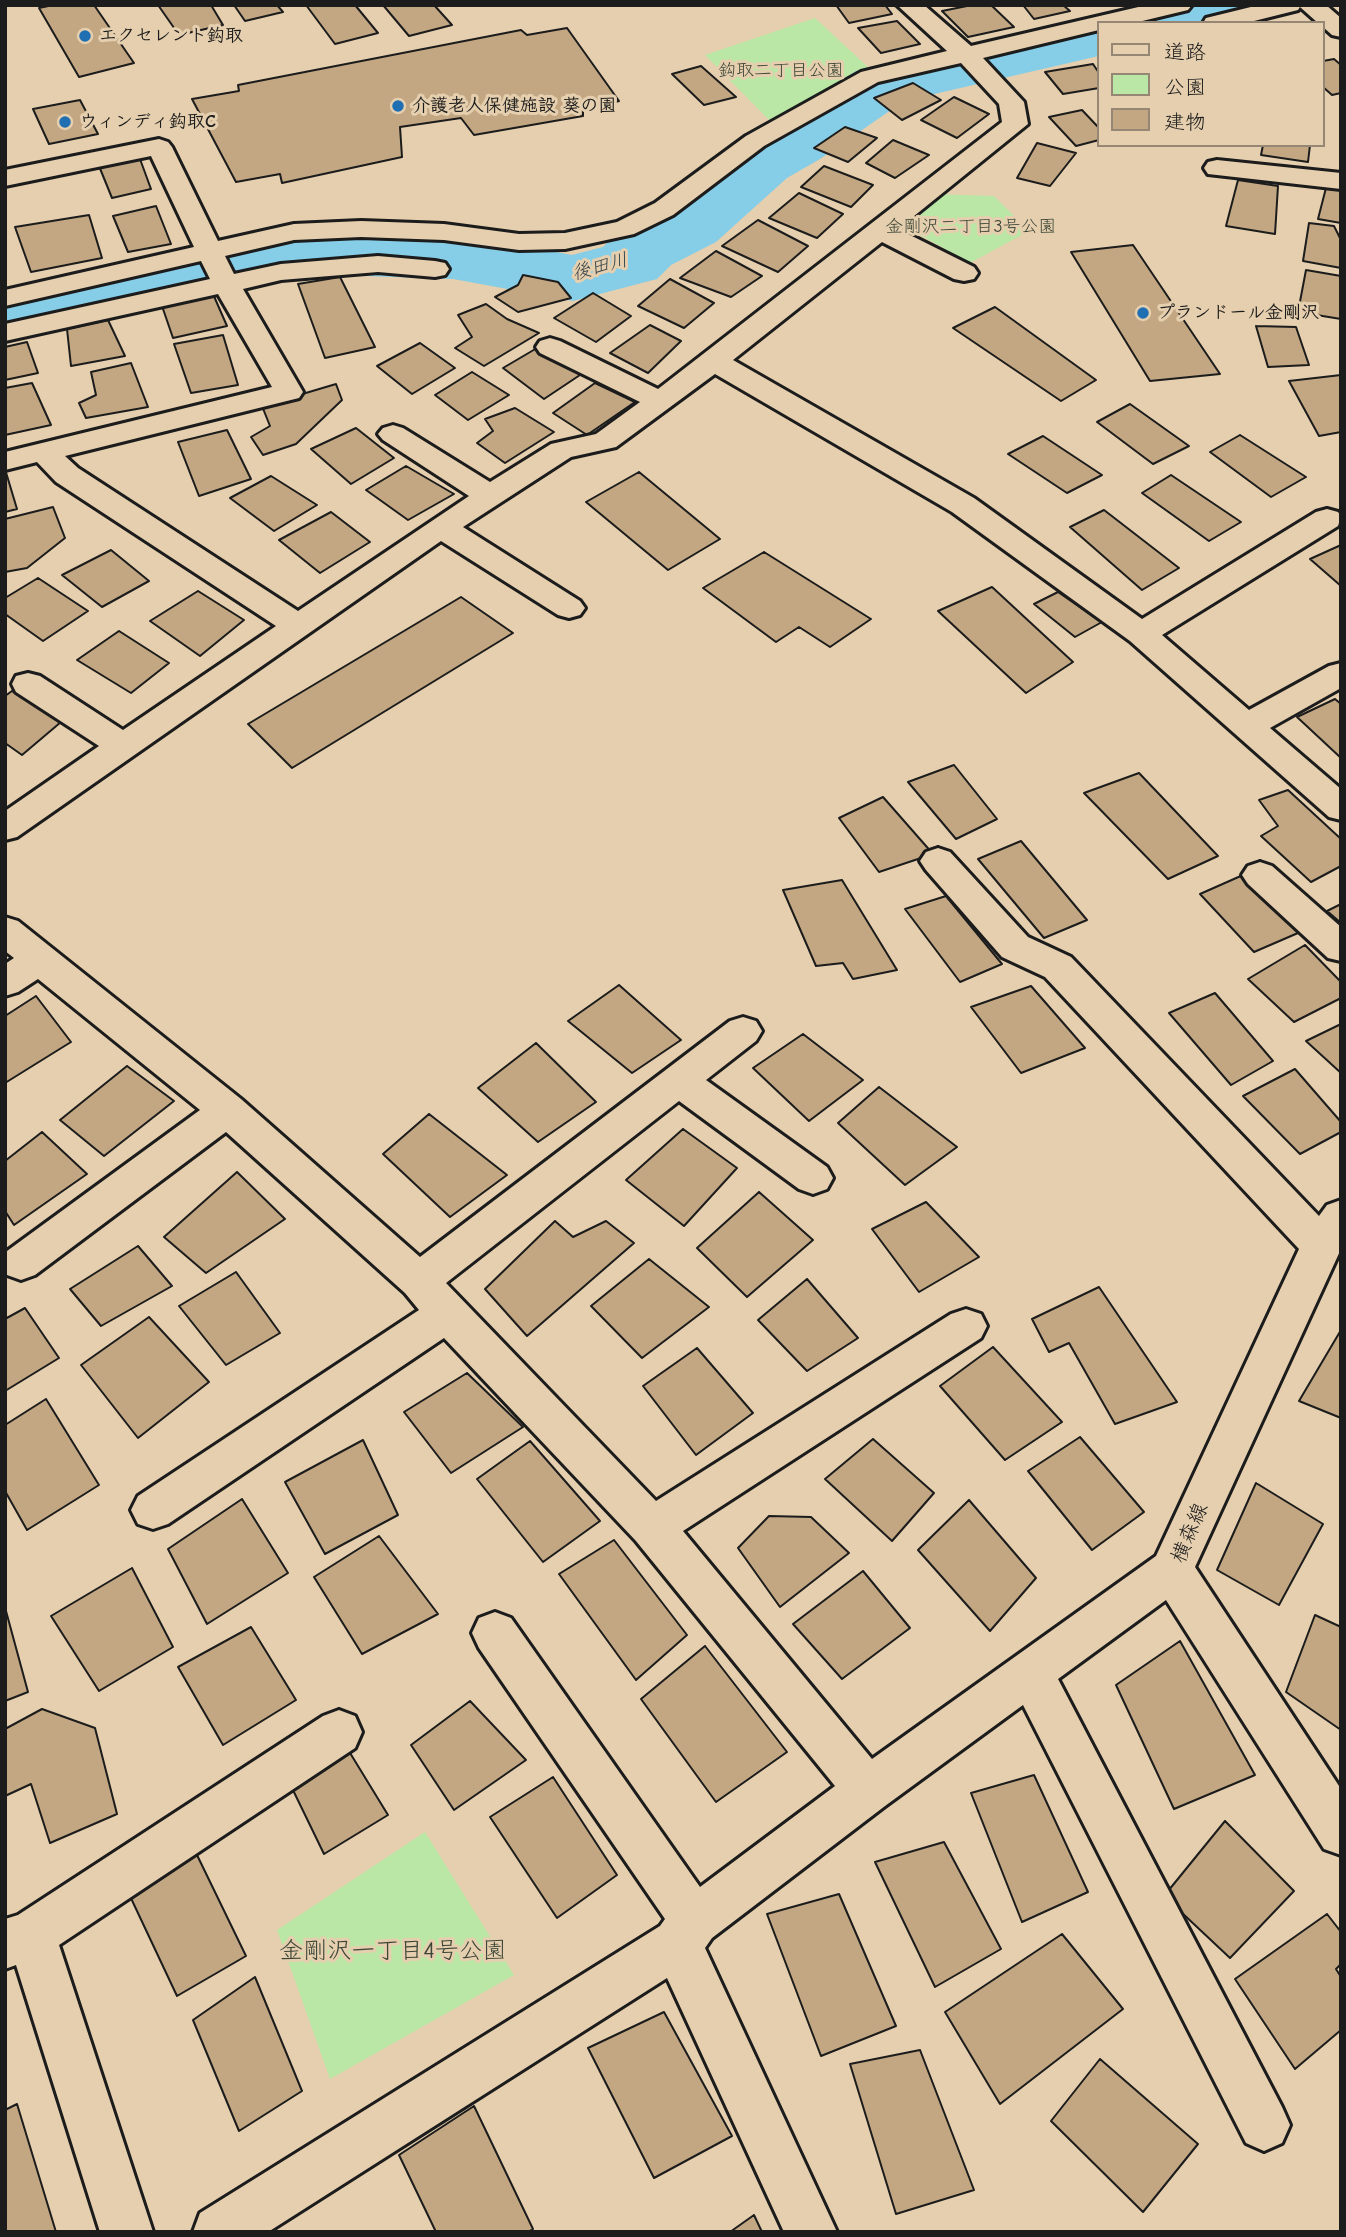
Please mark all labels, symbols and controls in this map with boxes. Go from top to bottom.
legend [1098,21,1325,147]
place label: エクセレント鈎取 [99,25,243,47]
marker: エクセレント鈎取 [77,28,93,44]
text: 道路 [1164,40,1206,64]
park label: 鈎取二丁目公園 [718,60,844,82]
text: 公園 [1164,75,1206,99]
place label: 介護老人保健施設 葵の園 [412,95,616,117]
marker: 介護老人保健施設 葵の園 [390,98,406,114]
text: 建物 [1164,110,1206,134]
place label: ウィンディ鈎取C [79,111,216,133]
marker: ウィンディ鈎取C [57,114,73,130]
park label: 金剛沢二丁目3号公園 [885,216,1057,238]
water label: 後田川 [570,249,630,285]
place label: プランドール金剛沢 [1157,302,1319,324]
marker: プランドール金剛沢 [1135,305,1151,321]
street label: 横森線 [1166,1499,1214,1567]
park label: 金剛沢一丁目4号公園 [279,1937,507,1965]

